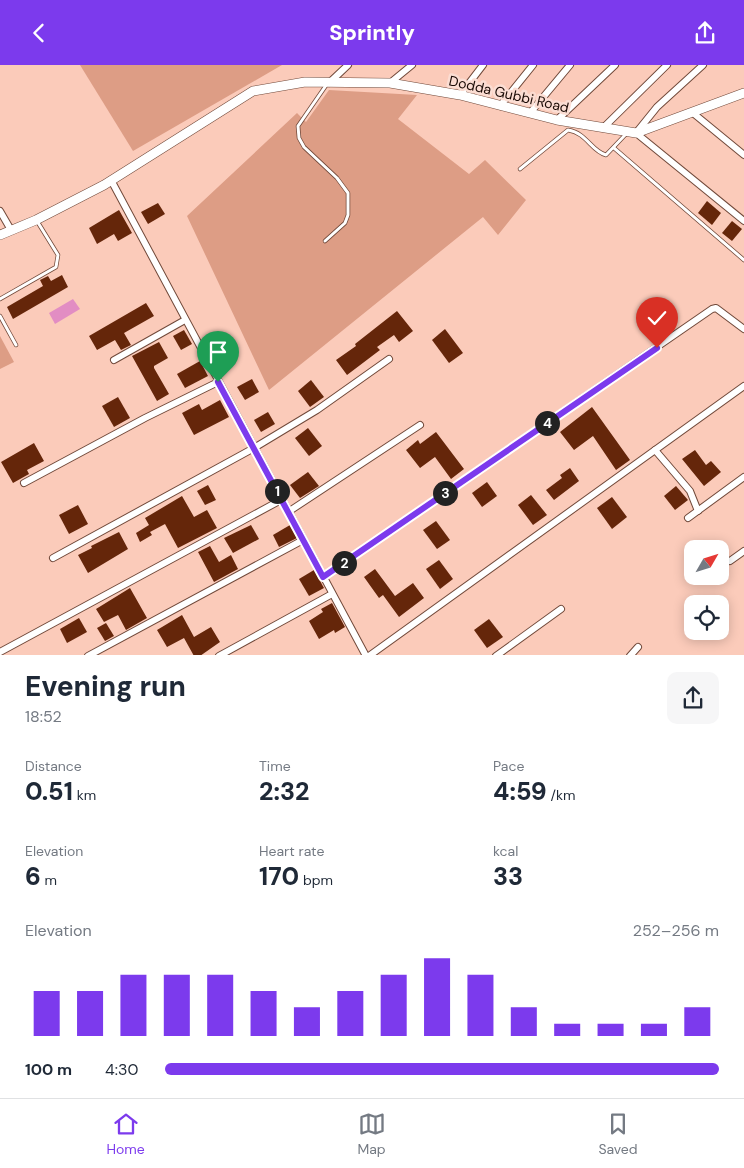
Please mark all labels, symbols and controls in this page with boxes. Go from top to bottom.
text: Sprintly [329,18,415,47]
icon: back [25,19,53,47]
icon: share [691,19,719,47]
street label: Dodda Gubbi Road [447,71,571,117]
pin [636,297,678,348]
icon: check [643,304,671,332]
pin [197,331,239,382]
icon: arrive [204,338,232,366]
pin: 4 [534,411,560,435]
text: 4 [543,414,552,432]
pin: 1 [264,479,290,503]
pin: 3 [432,481,458,505]
text: 1 [275,482,280,500]
text: 3 [441,484,450,502]
north arrow [684,540,729,585]
map controls [684,540,729,640]
pin: 2 [332,551,356,575]
text: 2 [340,554,349,572]
button: locate [684,595,729,640]
text: Evening run [25,668,186,705]
button: share [667,672,719,724]
text: 18:52 [25,706,62,727]
text: Distance [25,757,82,775]
text: Time [259,757,291,775]
text: Pace [493,757,524,775]
text: 0.51 [25,775,73,808]
text: 2:32 [259,775,310,808]
text: 4:59 [493,775,547,808]
text: km [73,786,96,804]
text: /km [547,786,576,804]
text: Elevation [25,842,83,860]
text: Heart rate [259,842,324,860]
text: kcal [493,842,518,860]
text: 6 [25,860,41,893]
text: 170 [259,860,299,893]
text: 33 [493,860,523,893]
text: m [41,871,57,889]
text: bpm [299,871,333,889]
text: Elevation [25,920,92,941]
text: 252–256 m [633,920,719,941]
text: 100 m [25,1059,72,1080]
text: 4:30 [105,1059,138,1080]
tab: Home [106,1110,145,1158]
tab: Map [357,1110,386,1158]
tab: Saved [598,1110,638,1158]

